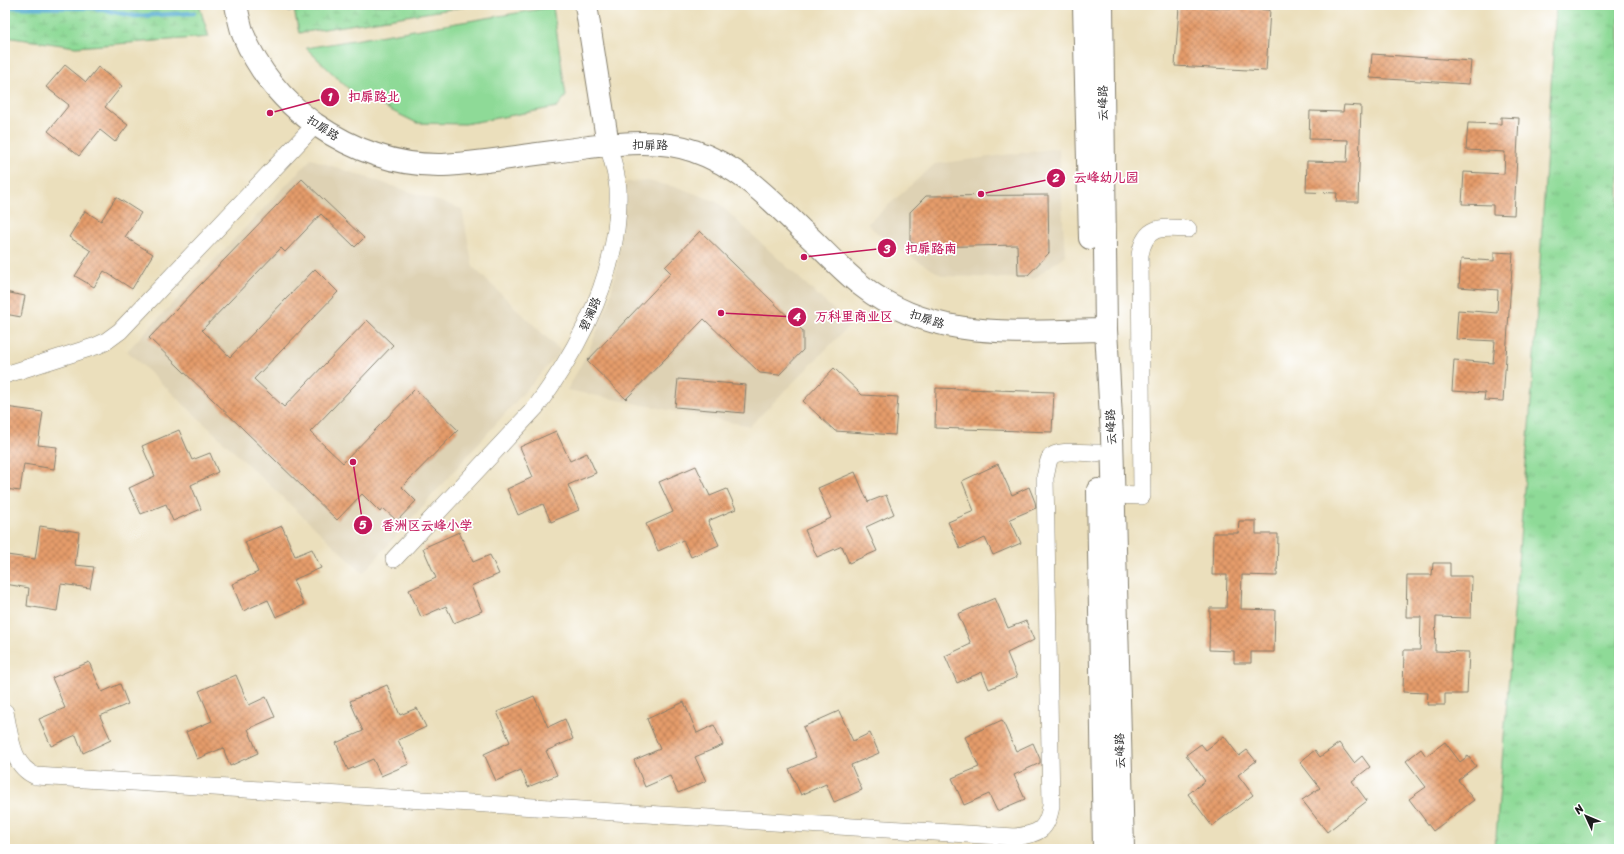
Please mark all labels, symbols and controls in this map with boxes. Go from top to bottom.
callout: 扣扉路北 [320,84,408,109]
text: 扣扉路北 [348,85,400,108]
street label: 云峰路 [1092,85,1114,121]
text: 1 [327,86,333,108]
street label: 扣扉路 [302,109,344,147]
street label: 扣扉路 [632,134,668,156]
callout: 云峰幼儿园 [1046,165,1147,190]
text: 云峰幼儿园 [1073,166,1139,189]
text: 2 [1052,167,1060,189]
callout: 扣扉路南 [877,236,965,261]
text: 扣扉路南 [905,237,957,260]
text: 3 [883,238,891,260]
street label: 碧澜路 [573,293,607,335]
street label: 扣扉路 [906,303,948,335]
callout: 万科里商业区 [787,304,901,329]
text: 万科里商业区 [815,305,893,328]
text: 4 [792,306,801,328]
street label: 云峰路 [1099,408,1123,446]
callout: 香洲区云峰小学 [353,513,480,538]
text: 5 [359,514,367,536]
text: 香洲区云峰小学 [381,514,473,537]
street label: 云峰路 [1108,733,1132,769]
north arrow [1566,796,1606,836]
text: N [1569,800,1589,819]

